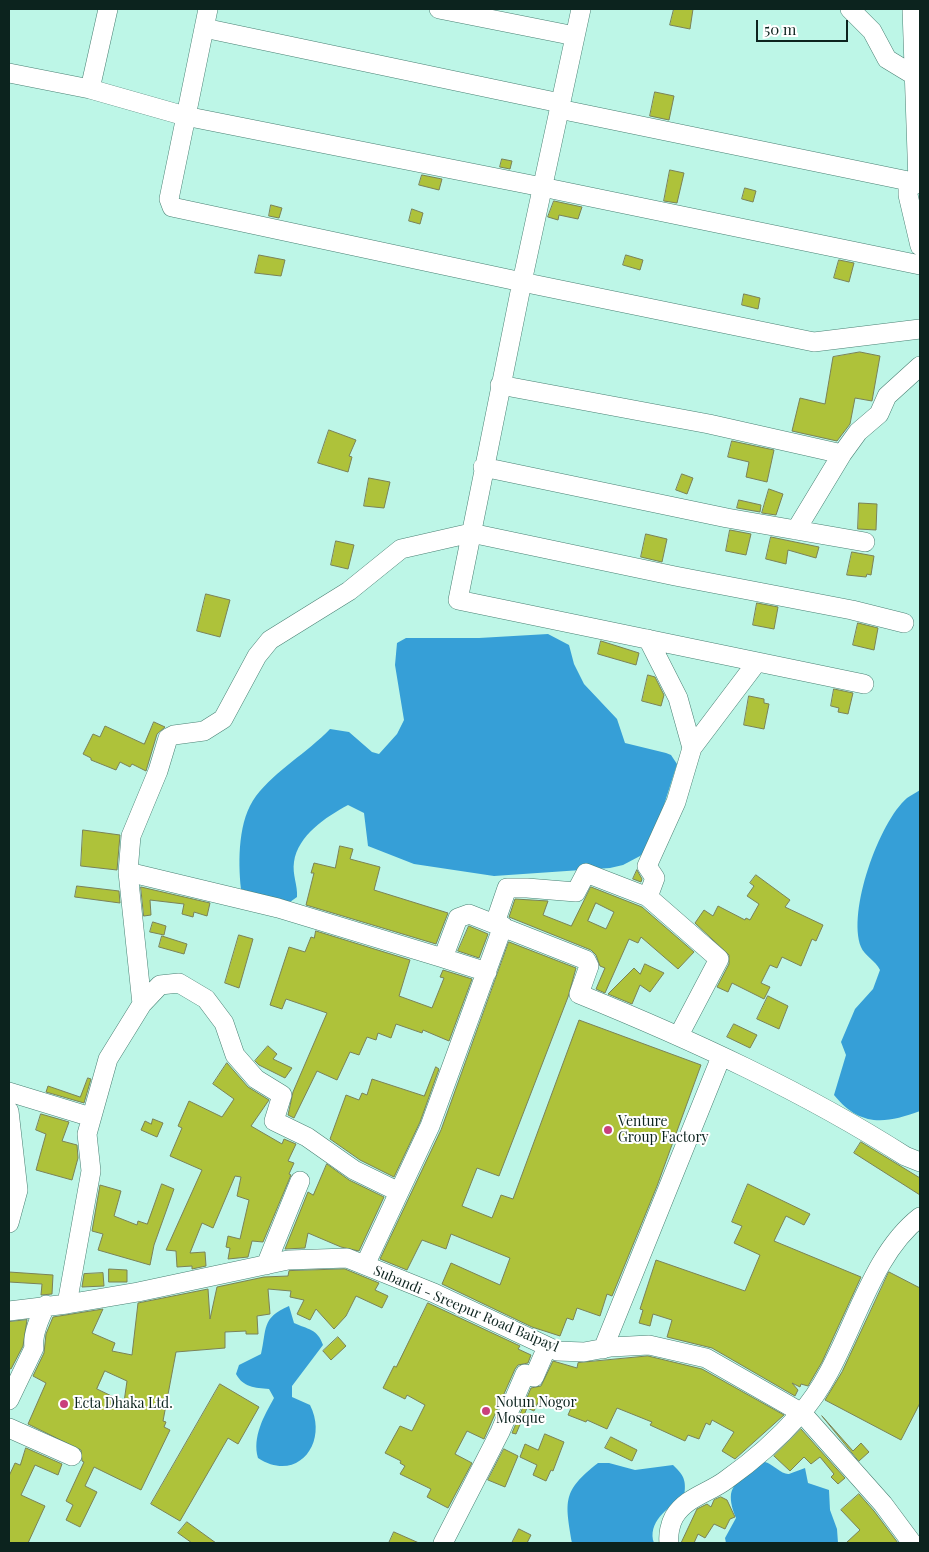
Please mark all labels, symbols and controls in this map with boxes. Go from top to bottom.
scale bar [759,10,852,42]
text: 50 m [764,19,796,39]
place label: Venture Group Factory [618,1114,709,1146]
marker: Venture Group Factory [602,1124,614,1136]
street label: Subandi - Sreepur Road Baipayl [371,1262,561,1356]
place label: Notun Nogor Mosque [496,1395,577,1428]
place label: Ecta Dhaka Ltd. [74,1396,173,1412]
marker: Ecta Dhaka Ltd. [58,1398,70,1410]
marker: Notun Nogor Mosque [480,1405,492,1417]

